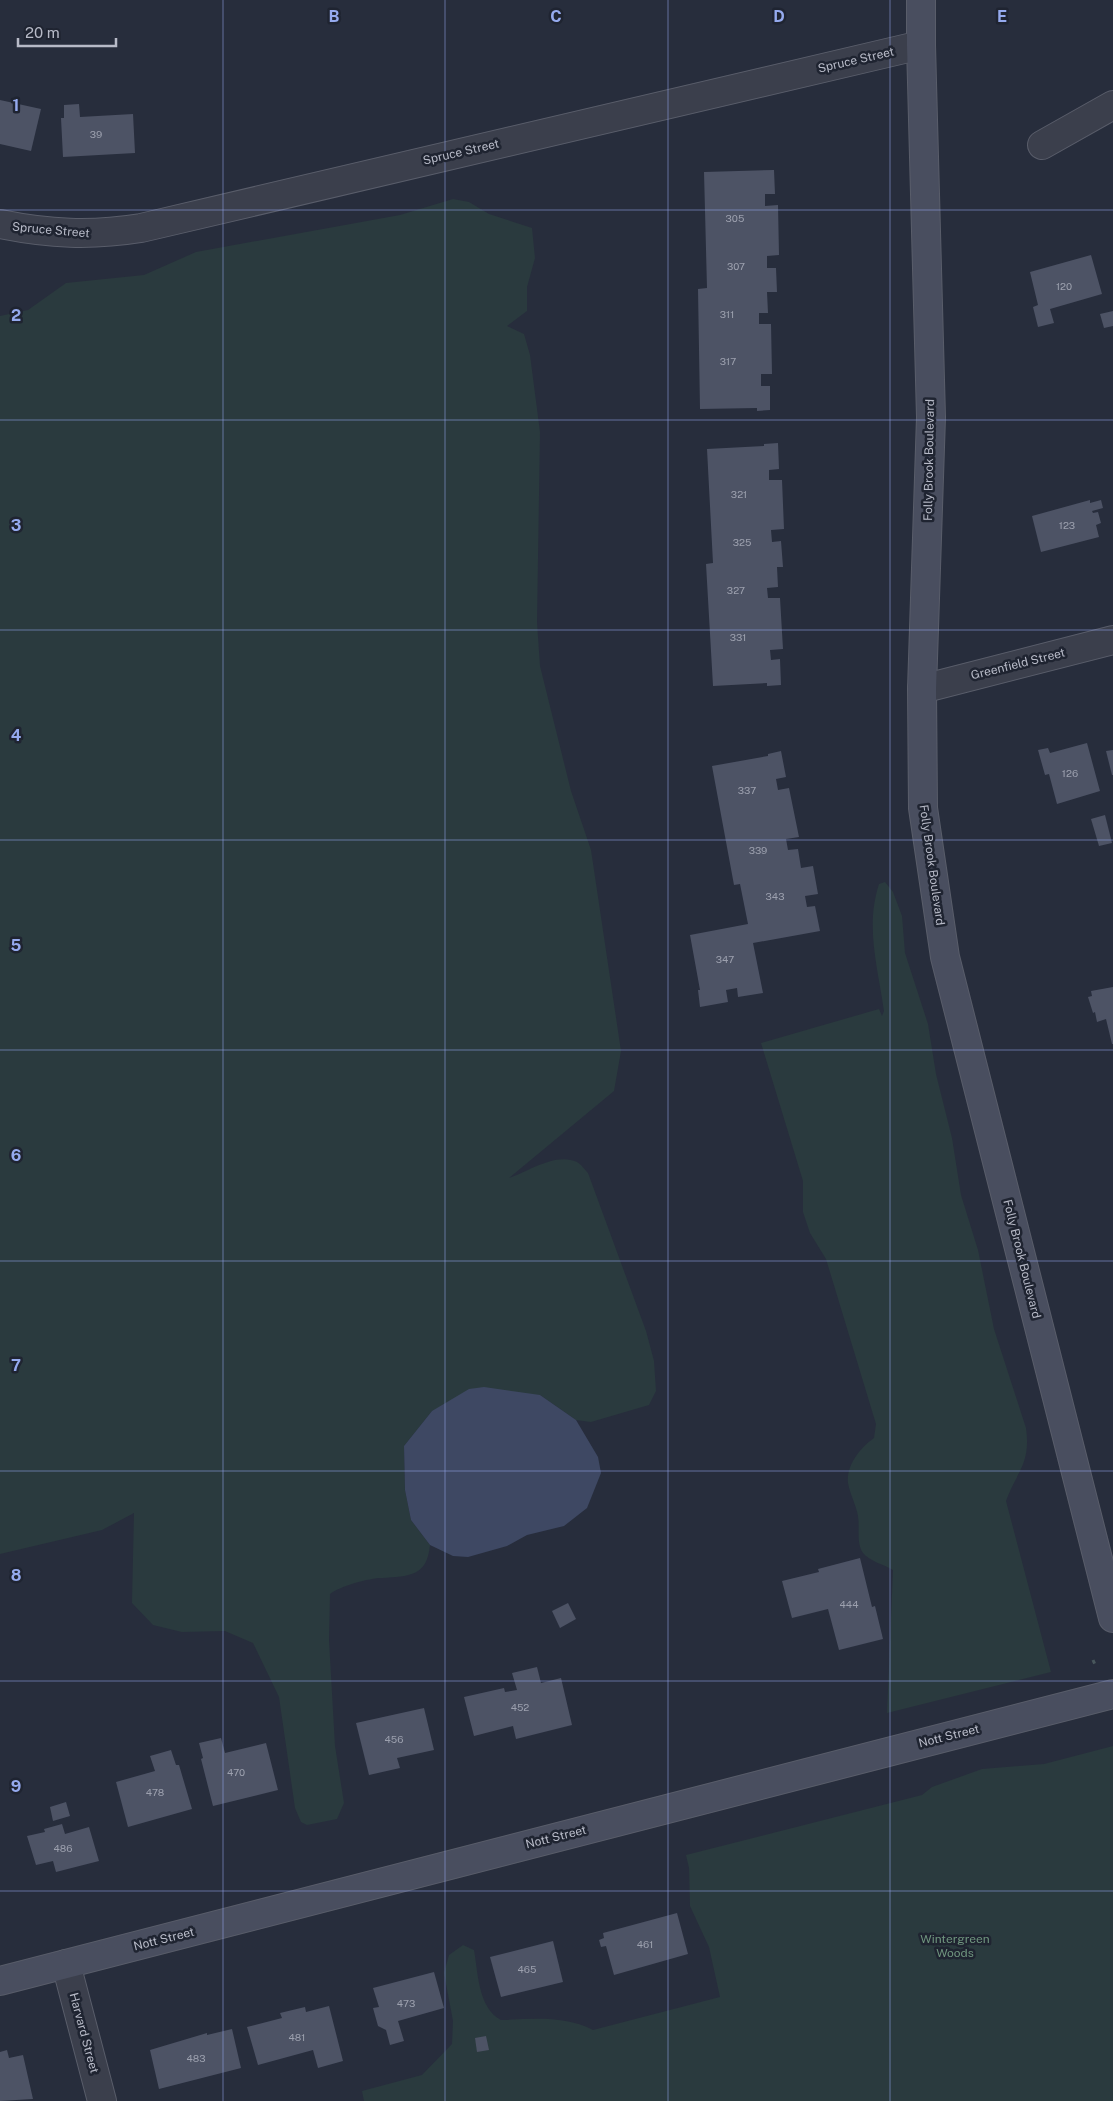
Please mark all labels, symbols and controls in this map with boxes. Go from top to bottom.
text: B [329,7,340,26]
text: C [550,7,562,26]
text: D [773,7,785,26]
text: E [997,7,1007,26]
scale bar [18,15,115,47]
text: 20 m [25,24,60,41]
street label: Spruce Street [816,44,896,76]
text: 1 [13,96,19,115]
house number: 39 [90,128,102,140]
street label: Spruce Street [421,136,501,168]
house number: 305 [726,212,744,224]
street label: Spruce Street [12,220,91,240]
house number: 307 [727,260,745,272]
house number: 120 [1056,280,1072,292]
text: 2 [11,306,21,325]
house number: 311 [720,308,734,320]
house number: 317 [720,355,736,367]
street label: Folly Brook Boulevard [921,399,937,521]
house number: 321 [731,488,747,500]
text: 3 [11,516,21,535]
house number: 123 [1059,519,1075,531]
house number: 325 [733,536,751,548]
house number: 327 [727,584,745,596]
house number: 331 [730,631,746,643]
street label: Greenfield Street [969,645,1067,682]
text: 4 [11,726,22,745]
house number: 126 [1062,767,1078,779]
house number: 337 [738,784,756,796]
street label: Folly Brook Boulevard [917,804,947,926]
house number: 339 [749,844,767,856]
house number: 343 [766,890,784,902]
text: 5 [11,936,22,955]
house number: 347 [716,953,734,965]
text: 6 [11,1146,21,1165]
street label: Folly Brook Boulevard [1000,1198,1044,1320]
text: 7 [11,1356,21,1375]
text: 8 [11,1566,22,1585]
house number: 444 [840,1598,858,1610]
house number: 452 [511,1701,529,1713]
street label: Nott Street [917,1722,981,1750]
house number: 456 [385,1733,403,1745]
house number: 470 [227,1766,245,1778]
text: 9 [11,1777,21,1796]
house number: 478 [146,1786,164,1798]
street label: Nott Street [524,1823,588,1851]
house number: 486 [54,1842,72,1854]
street label: Nott Street [132,1925,196,1953]
park label: Wintergreen Woods [920,1932,990,1960]
house number: 461 [637,1938,653,1950]
house number: 465 [518,1963,536,1975]
street label: Harvard Street [67,1991,102,2075]
house number: 473 [397,1997,415,2009]
house number: 481 [289,2031,305,2043]
house number: 483 [187,2052,206,2064]

